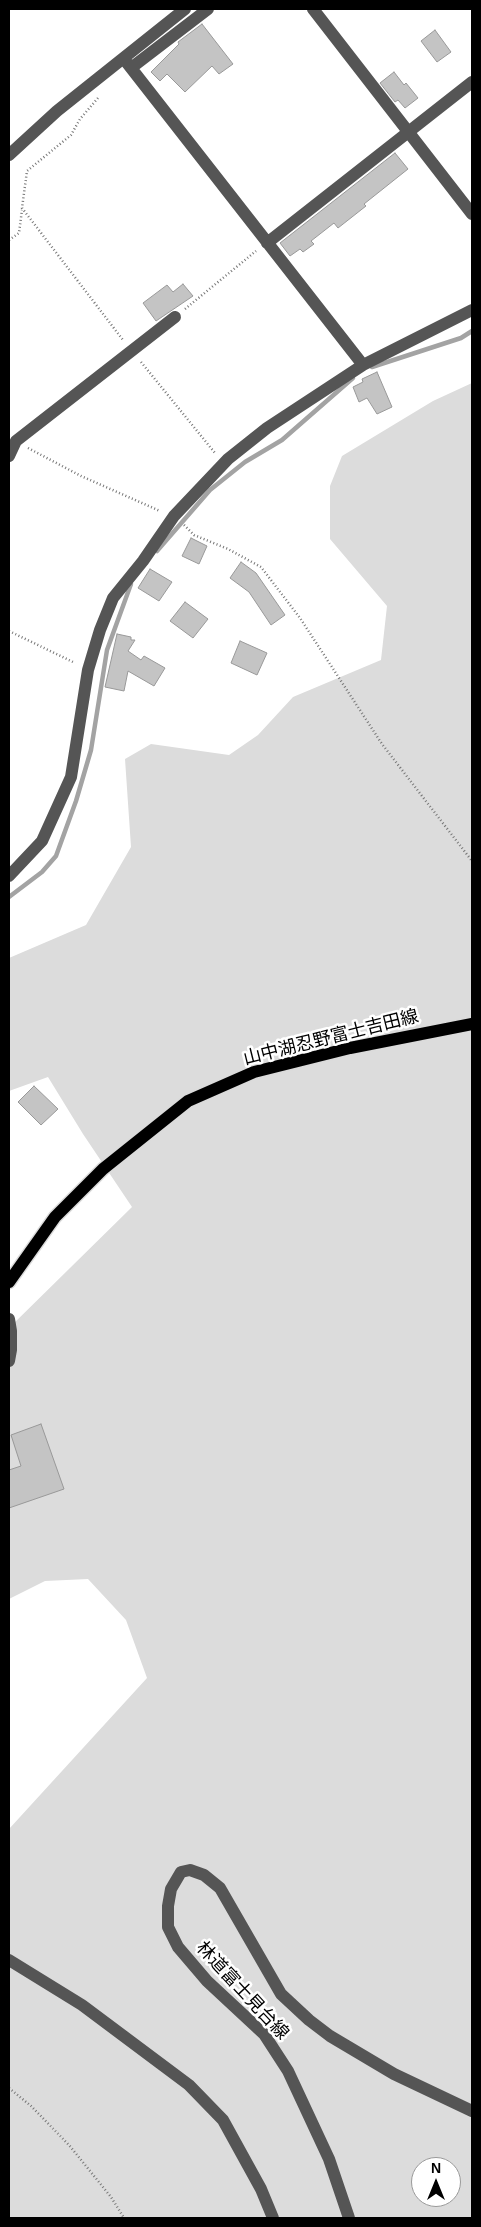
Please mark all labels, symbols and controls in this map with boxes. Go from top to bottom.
street label: 山中湖忍野富士吉田線 [241,1006,421,1070]
street label: 林道富士見台線 [191,1938,293,2044]
north arrow [411,2157,461,2207]
text: N [431,2160,441,2176]

